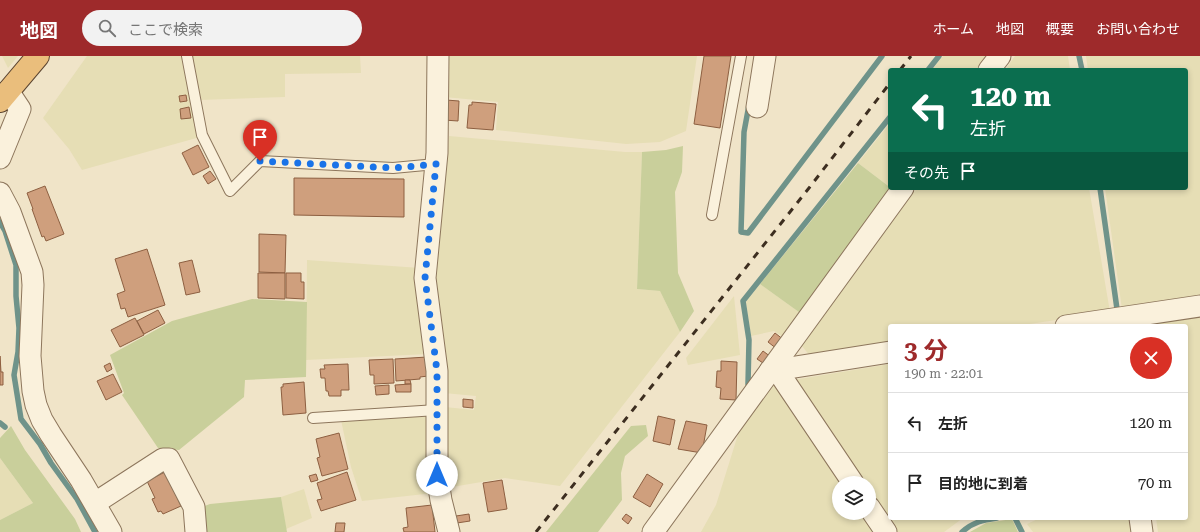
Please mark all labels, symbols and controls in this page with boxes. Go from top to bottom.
search box [82,10,362,46]
icon: search [96,17,118,39]
text: 地図 [20,19,58,42]
text: ここで検索 [128,21,203,39]
text: ホーム [932,21,974,37]
text: 地図 [996,21,1024,37]
text: 概要 [1046,21,1074,37]
text: お問い合わせ [1096,21,1180,37]
text: 120 m [970,80,1051,113]
icon: left [904,84,956,136]
text: 左折 [970,118,1006,139]
pin [243,120,277,161]
icon: arrive [249,126,271,148]
icon: arrive [957,160,979,182]
text: その先 [904,164,949,182]
text: 3 分 [904,337,948,365]
button: close [1130,337,1172,379]
text: 190 m · 22:01 [904,366,983,381]
icon: left [904,412,926,434]
text: 120 m [1129,414,1172,432]
text: 左折 [938,415,968,433]
position arrow [416,454,458,496]
icon: arrive [904,472,926,494]
text: 70 m [1138,474,1172,492]
text: 目的地に到着 [938,475,1028,493]
map controls [832,476,876,520]
button: layers [832,476,876,520]

